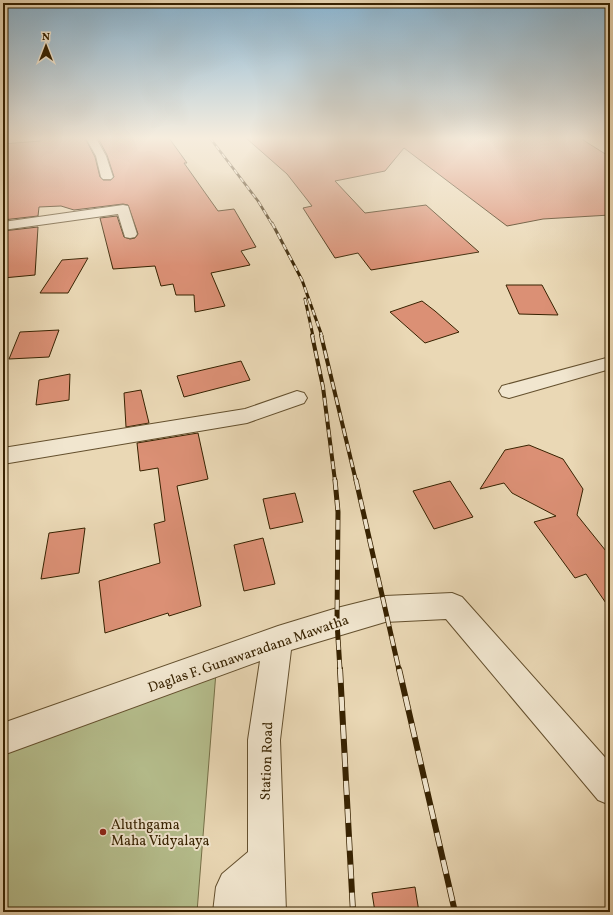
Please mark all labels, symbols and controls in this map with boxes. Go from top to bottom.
north arrow [26,26,66,66]
text: N [42,30,50,45]
street label: Daglas F. Gunawaradana Mawatha [145,611,352,698]
street label: Station Road [257,721,278,801]
place label: Aluthgama Maha Vidyalaya [111,816,210,851]
marker: Aluthgama Maha Vidyalaya [98,827,108,837]

